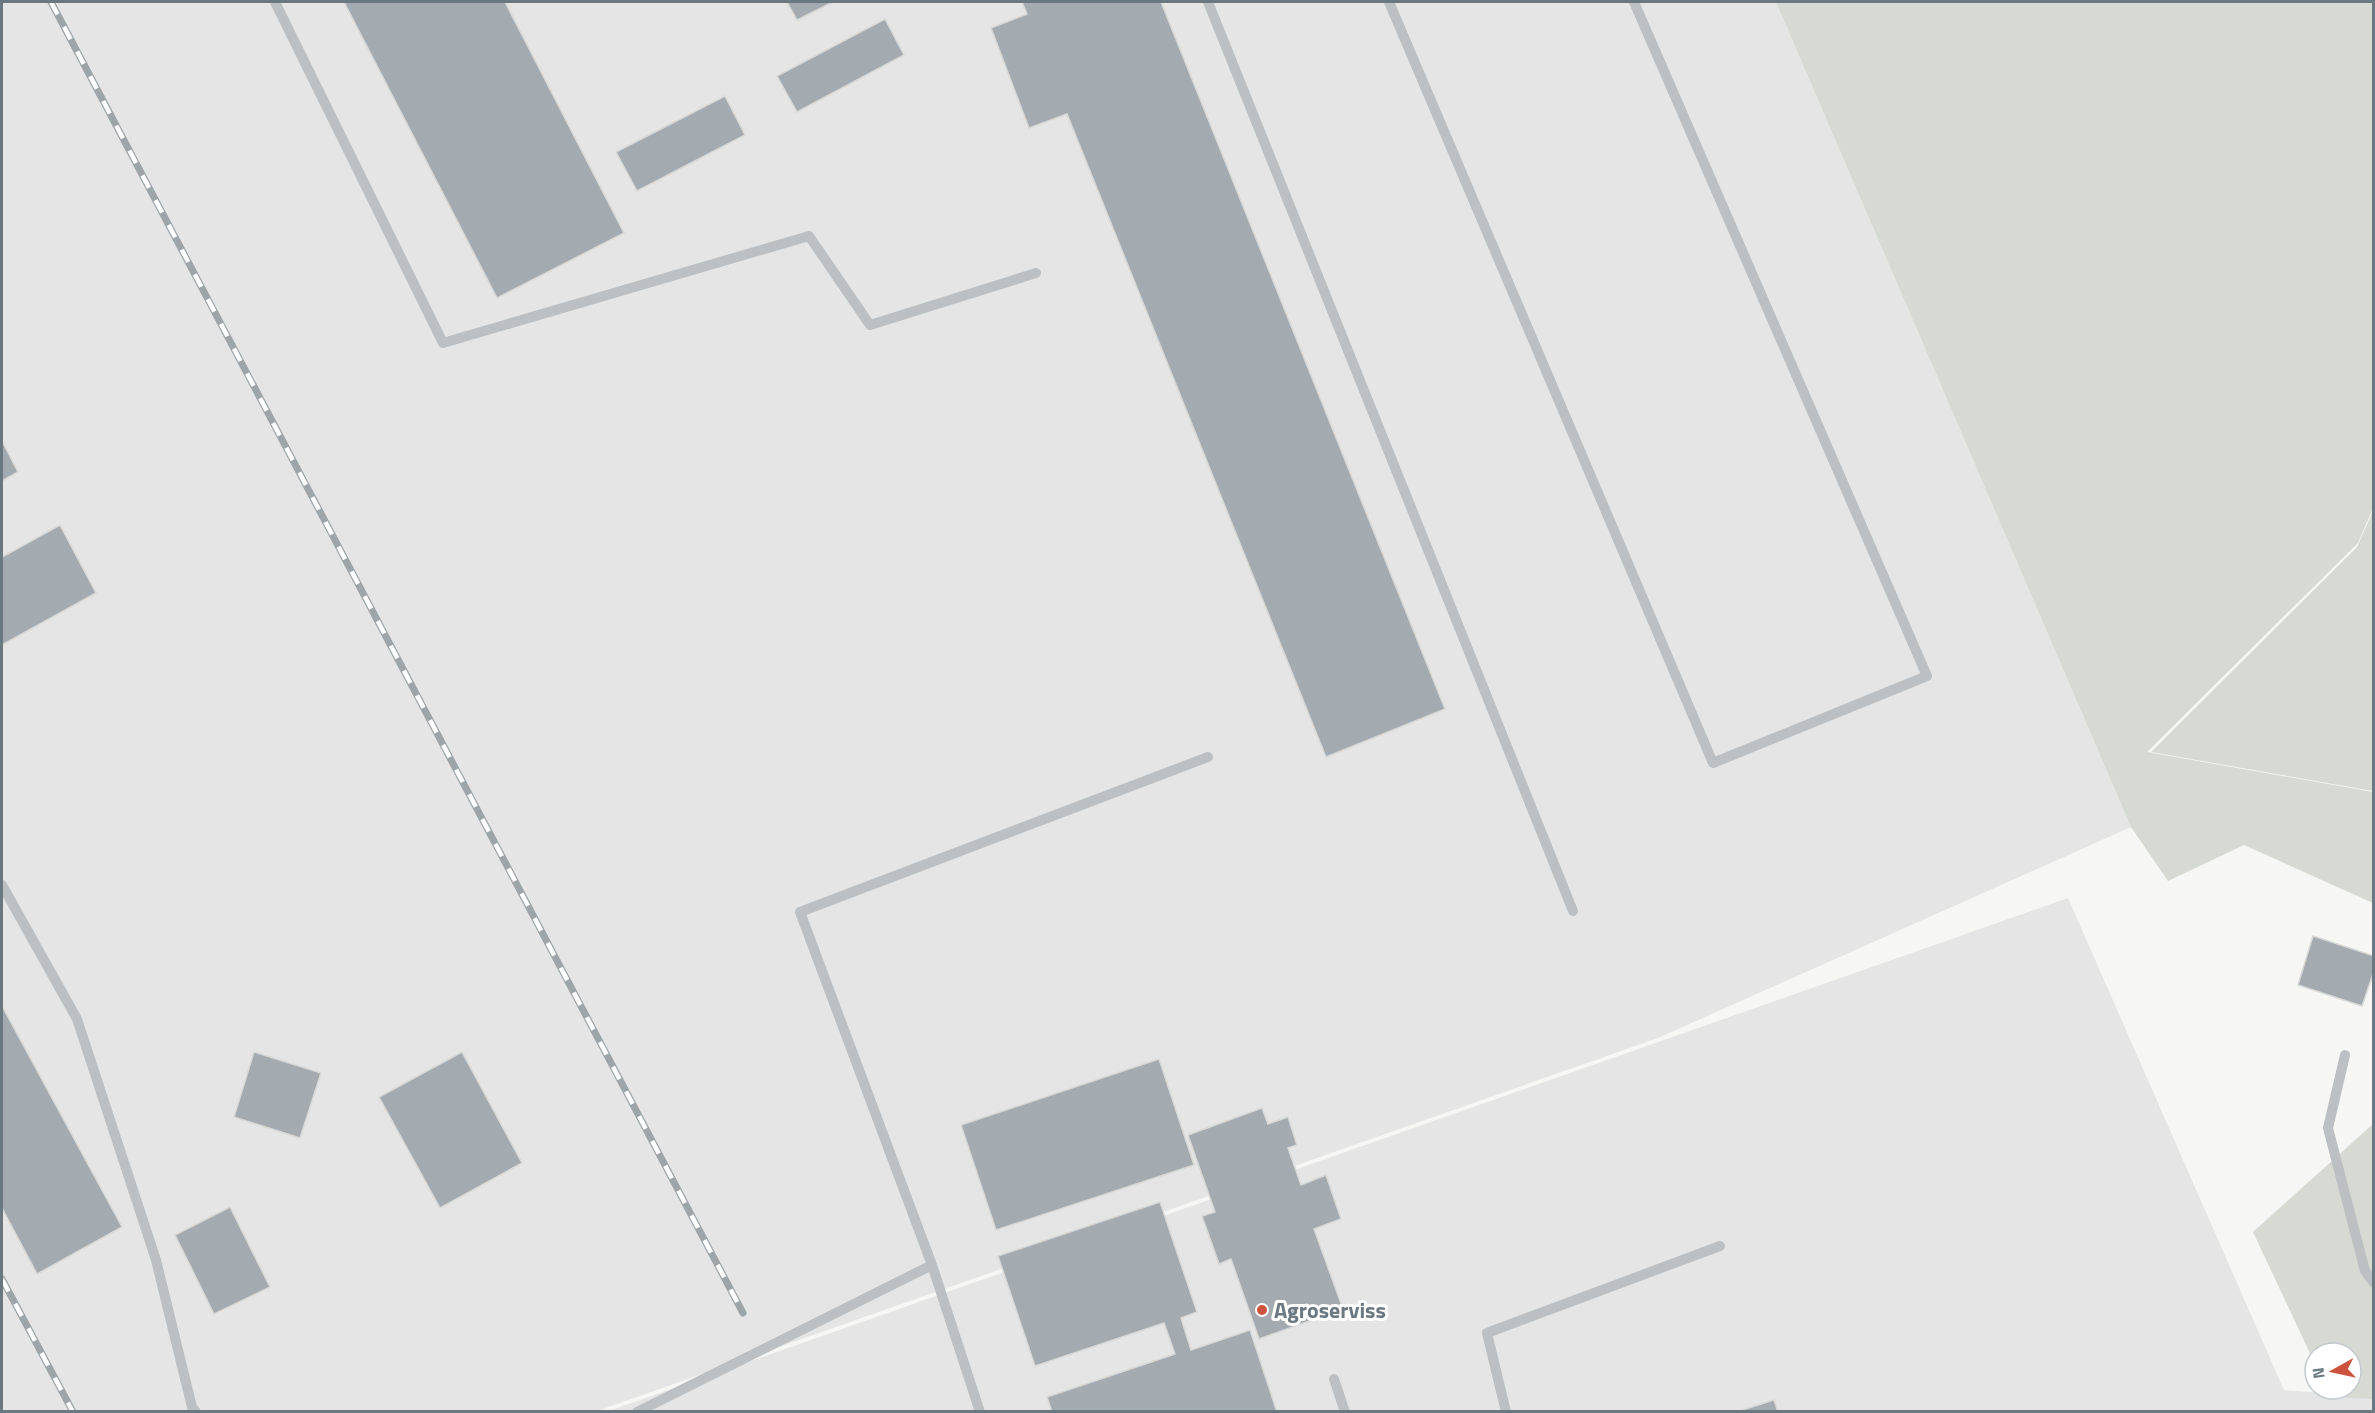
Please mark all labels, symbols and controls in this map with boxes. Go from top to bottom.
place label: Agroserviss [1274,1293,1386,1327]
marker: Agroserviss [1255,1303,1269,1317]
north arrow [2303,1341,2363,1401]
text: N [2305,1366,2331,1380]

